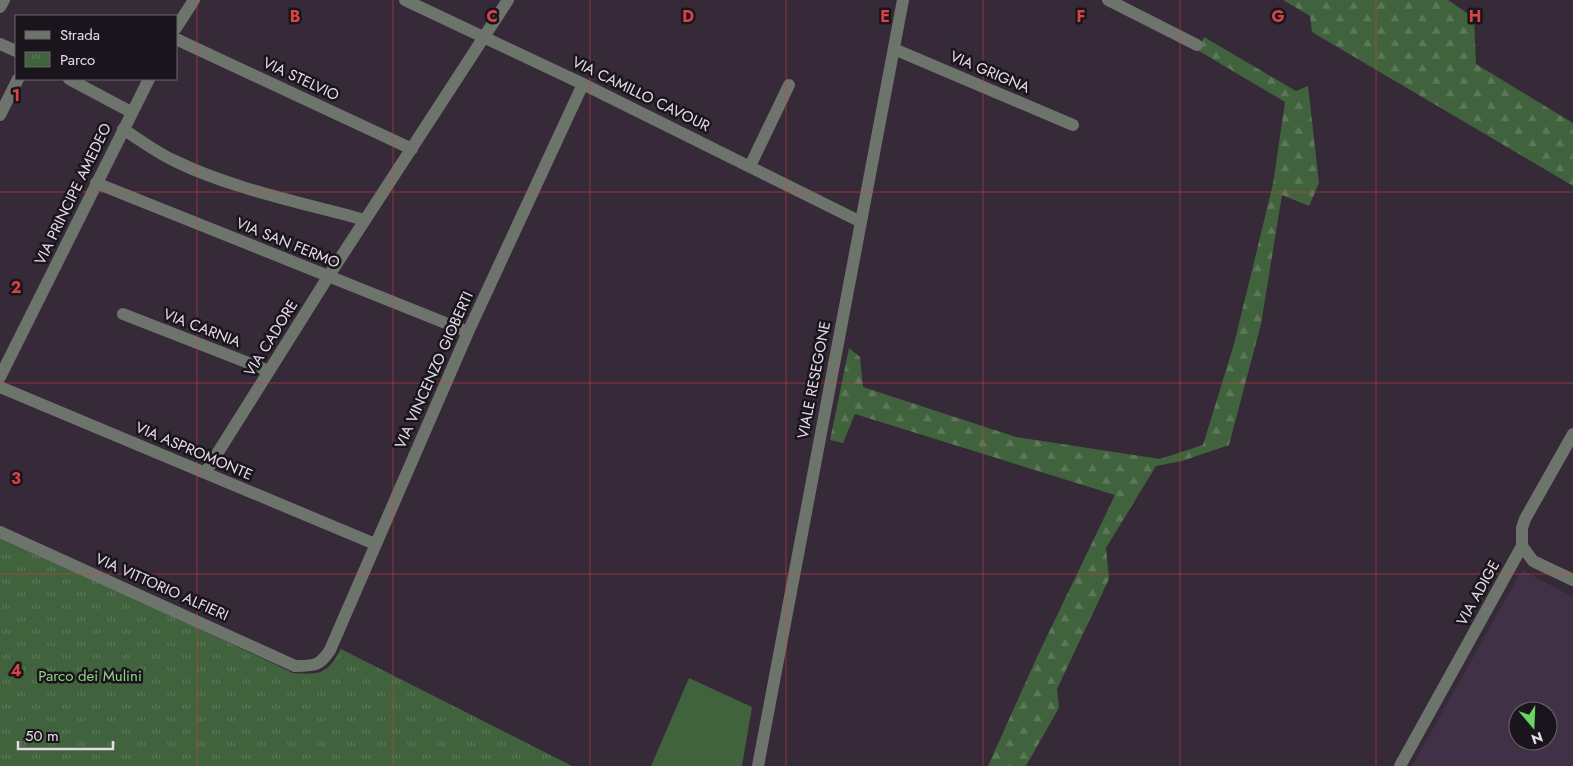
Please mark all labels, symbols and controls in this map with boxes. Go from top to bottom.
text: B [290,5,300,28]
text: C [486,5,498,28]
text: D [682,5,694,28]
text: E [880,5,890,28]
text: F [1077,5,1085,28]
text: G [1271,5,1285,28]
text: H [1469,5,1481,28]
legend [15,15,178,80]
text: Strada [60,24,100,46]
street label: VIA GRIGNA [947,45,1033,99]
text: Parco [60,49,95,71]
street label: VIA CAMILLO CAVOUR [568,51,714,137]
street label: VIA STELVIO [259,52,343,106]
text: 1 [12,84,20,107]
street label: VIA PRINCIPE AMEDEO [29,119,117,269]
street label: VIA SAN FERMO [233,212,343,274]
text: 2 [11,276,21,299]
street label: VIA VINCENZO GIOBERTI [389,288,479,452]
street label: VIA CADORE [239,295,303,381]
street label: VIA CARNIA [160,303,244,353]
street label: VIALE RESEGONE [792,319,836,441]
street label: VIA ASPROMONTE [132,416,256,486]
text: 3 [11,467,21,490]
street label: VIA VITTORIO ALFIERI [92,548,232,626]
street label: VIA ADIGE [1451,556,1505,630]
text: 4 [10,659,22,682]
park label: Parco dei Mulini [38,665,142,687]
north arrow [1508,701,1558,751]
scale bar [18,718,112,750]
text: 50 m [25,725,59,747]
text: N [1529,727,1546,750]

